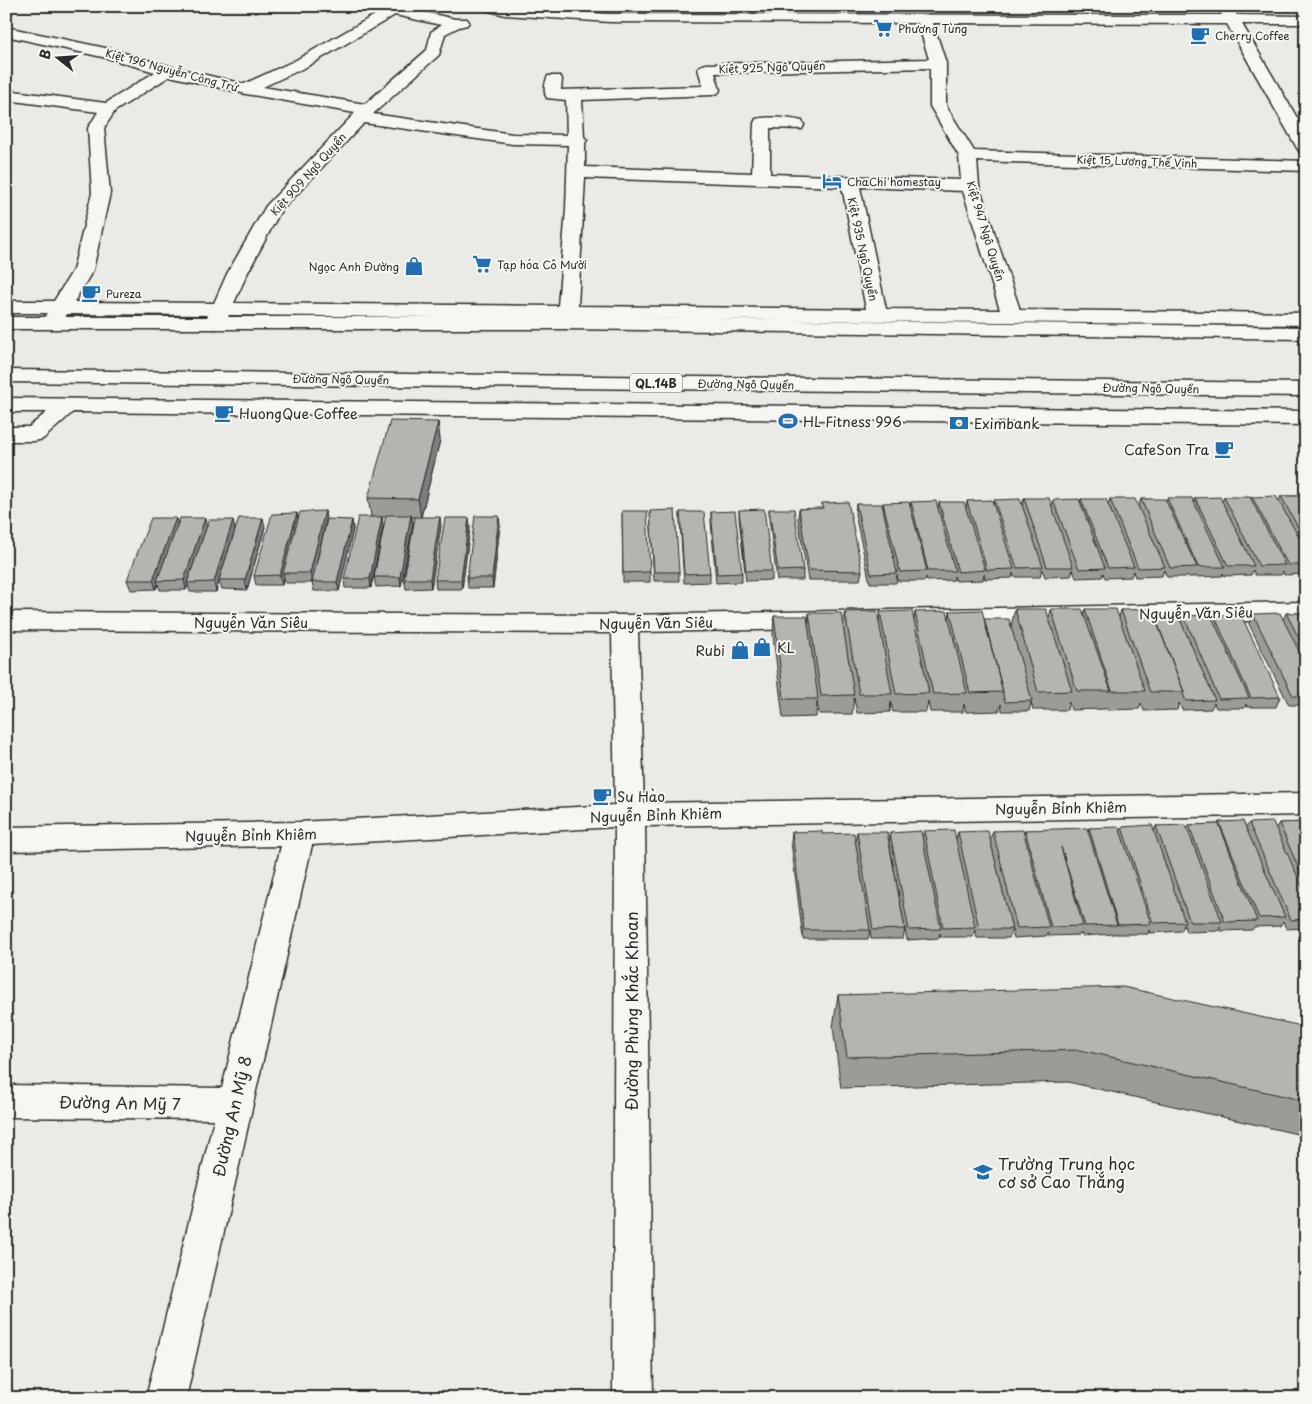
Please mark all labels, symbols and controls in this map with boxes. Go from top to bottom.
supermarket icon: Phương Tùng [872,17,894,39]
place label: Phương Tùng [898,20,967,37]
cafe icon: Cherry Coffee [1189,24,1211,46]
place label: Cherry Coffee [1215,27,1290,44]
north arrow [32,32,82,82]
street label: Kiệt 196 Nguyễn Công Trứ [104,44,241,96]
text: B [34,46,57,62]
street label: Kiệt 925 Ngô Quyền [718,57,826,77]
street label: Kiệt 909 Ngô Quyền [266,129,350,219]
street label: Kiệt 15 Lương Thế Vinh [1076,150,1198,172]
hotel icon: ChaChi homestay [821,170,843,192]
place label: ChaChi homestay [847,173,941,190]
street label: Kiệt 947 Ngô Quyền [963,179,1009,283]
street label: Kiệt 935 Ngô Quyền [844,195,882,303]
supermarket icon: Tạp hóa Cô Mười [471,253,493,275]
shop icon: Ngọc Anh Đường [403,255,425,277]
place label: Tạp hóa Cô Mười [497,256,587,273]
place label: Ngọc Anh Đường [308,258,399,275]
cafe icon: Pureza [80,282,102,304]
place label: Pureza [106,285,142,302]
street label: Đường Ngô Quyền [293,370,389,388]
road number: QL.14B [630,373,682,392]
street label: Đường Ngô Quyền [698,375,794,393]
street label: Đường Ngô Quyền [1103,379,1199,397]
cafe icon: HuongQue Coffee [213,402,235,424]
place label: HuongQue Coffee [239,403,358,424]
sports icon: HL Fitness 996 [777,410,799,432]
place label: HL Fitness 996 [803,411,902,432]
bank icon: Eximbank [948,412,970,434]
place label: Eximbank [974,413,1040,434]
cafe icon: CafeSon Tra [1213,438,1235,460]
place label: CafeSon Tra [1124,439,1209,460]
street label: Nguyễn Văn Siêu [1139,602,1253,624]
street label: Nguyễn Văn Siêu [194,612,308,633]
street label: Nguyễn Văn Siêu [599,612,713,634]
shop icon: KL [751,636,773,658]
place label: KL [777,637,795,658]
shop icon: Rubi [729,639,751,661]
place label: Rubi [696,640,725,661]
cafe icon: Su Hào [591,785,613,807]
place label: Su Hào [617,786,665,807]
street label: Nguyễn Bỉnh Khiêm [995,796,1127,820]
street label: Nguyễn Bỉnh Khiêm [590,802,722,828]
street label: Nguyễn Bỉnh Khiêm [185,823,317,847]
street label: Đường Phùng Khắc Khoan [619,911,643,1111]
street label: Đường An Mỹ 8 [205,1053,257,1179]
street label: Đường An Mỹ 7 [59,1089,181,1115]
place label: Trường Trung học cơ sở Cao Thắng [998,1151,1135,1193]
school or university icon: Trường Trung học cơ sở Cao Thắng [972,1161,994,1183]

